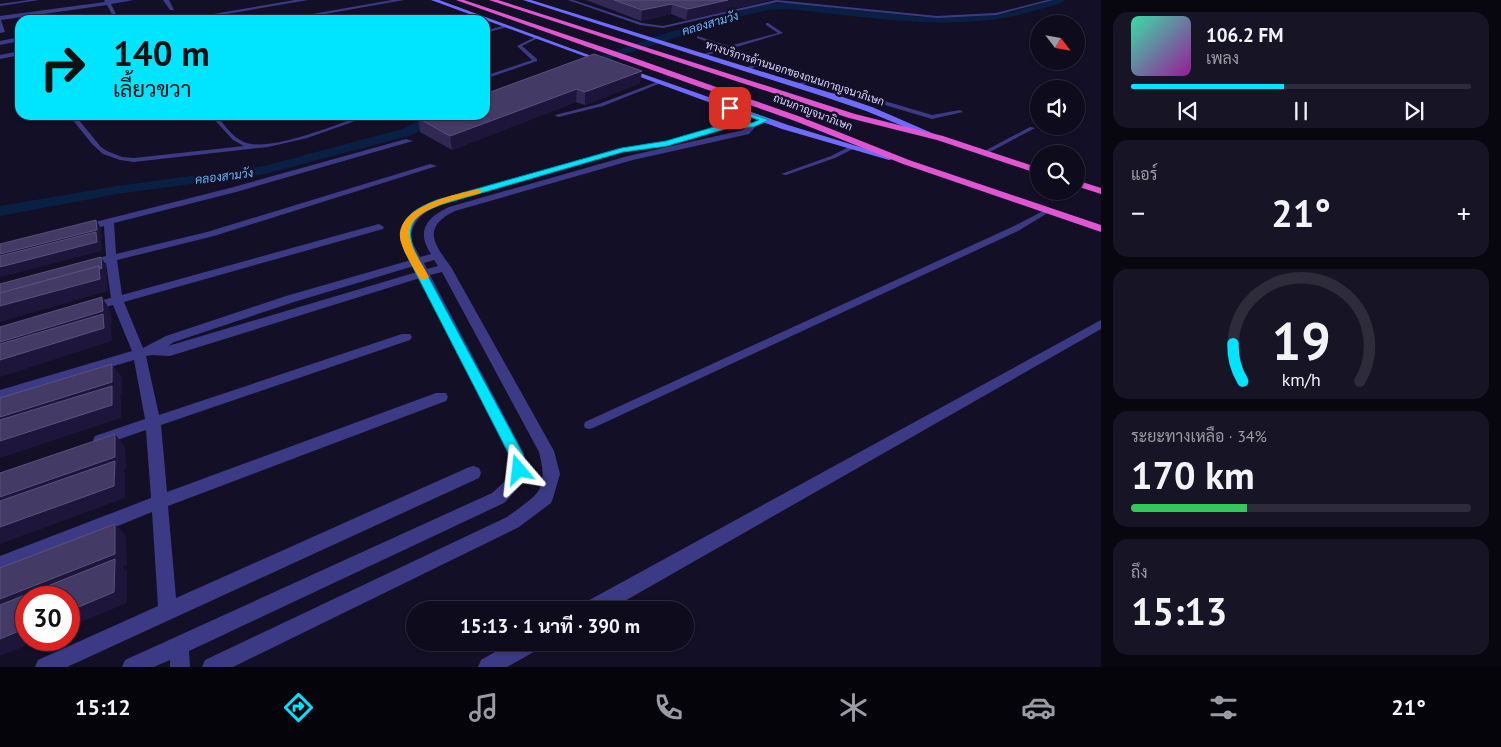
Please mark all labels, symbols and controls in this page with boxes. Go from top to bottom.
water label: คลองสามวัง [680,8,741,38]
north arrow [1030,15,1085,70]
map controls [1030,15,1085,200]
text: 106.2 FM [1206,23,1283,47]
text: 140 m [113,30,210,76]
icon: right [30,35,95,100]
street label: ทางบริการด้านนอกของถนนกาญจนาภิเษก [704,37,886,109]
text: เพลง [1206,48,1239,68]
text: เลี้ยวขวา [113,75,191,103]
button: sound [1030,80,1085,135]
pin [709,87,751,129]
street label: ถนนกาญจนาภิเษก [771,90,855,134]
icon: arrive [716,94,744,122]
icon: previous [1174,97,1202,125]
icon: pause [1287,97,1315,125]
icon: next [1400,97,1428,125]
button: search [1030,145,1085,200]
text: แอร์ [1131,164,1157,184]
water label: คลองสามวัง [194,165,254,187]
text: 21° [1271,188,1331,237]
text: − [1131,194,1145,231]
text: + [1457,194,1471,231]
text: 19 [1272,307,1330,374]
text: km/h [1281,368,1321,391]
text: ระยะทางเหลือ · 34% [1131,426,1267,446]
position arrow [492,443,544,495]
text: 170 km [1131,450,1255,499]
text: ถึง [1131,562,1148,582]
speed limit sign: 30 [15,586,80,651]
text: 15:13 [1131,586,1227,635]
text: 15:13 · 1 นาที · 390 m [460,614,640,638]
icon: directions [281,690,316,725]
icon: music [466,690,501,725]
icon: phone [651,690,686,725]
icon: climate [836,690,871,725]
icon: car [1021,690,1056,725]
icon: filters [1206,690,1241,725]
text: 15:12 [75,693,131,721]
text: 21° [1391,693,1426,721]

